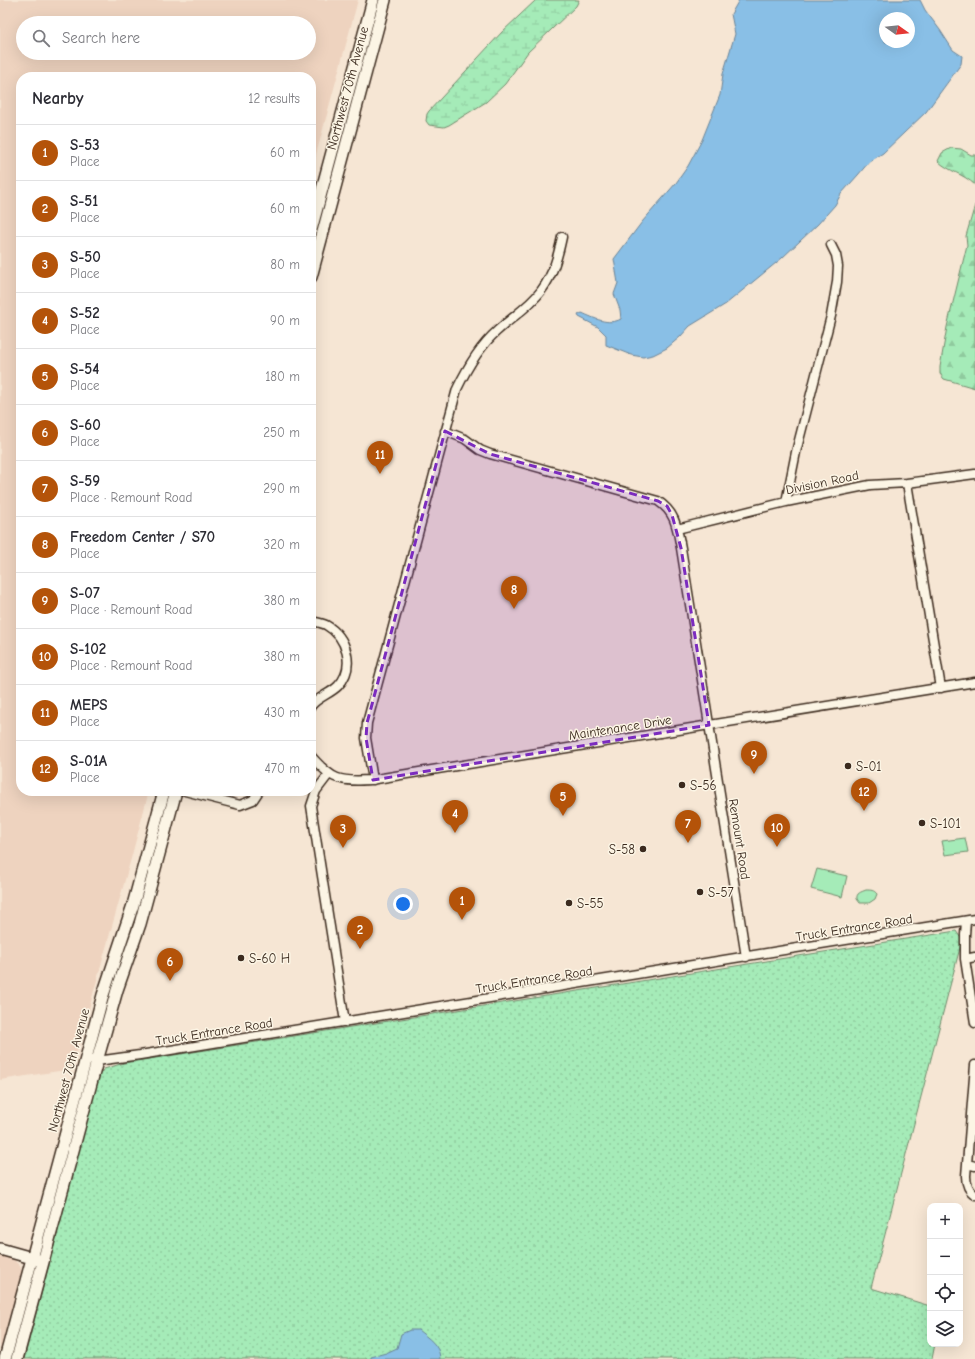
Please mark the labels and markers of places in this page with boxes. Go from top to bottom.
pin: 11 [367,441,393,474]
pin: 8 [501,576,527,609]
pin: 9 [741,741,767,774]
place label: S-01 [856,759,881,774]
marker: S-01 [843,761,853,771]
place label: S-56 [690,778,717,793]
pin: 12 [851,778,877,811]
marker: S-56 [677,780,687,790]
pin: 5 [550,783,576,816]
pin: 4 [442,800,468,833]
pin: 7 [675,810,701,843]
pin: 10 [764,814,790,847]
pin: 3 [330,815,356,848]
place label: S-101 [930,816,961,831]
marker: S-101 [917,818,927,828]
place label: S-58 [609,842,635,857]
marker: S-58 [638,844,648,854]
place label: S-57 [708,885,734,900]
pin: 1 [449,887,475,920]
marker: S-57 [695,887,705,897]
place label: S-55 [577,896,604,911]
marker: S-55 [564,898,574,908]
pin: 2 [347,916,373,949]
pin: 6 [157,948,183,981]
place label: S-60 H [249,951,290,966]
marker: S-60 H [236,953,246,963]

